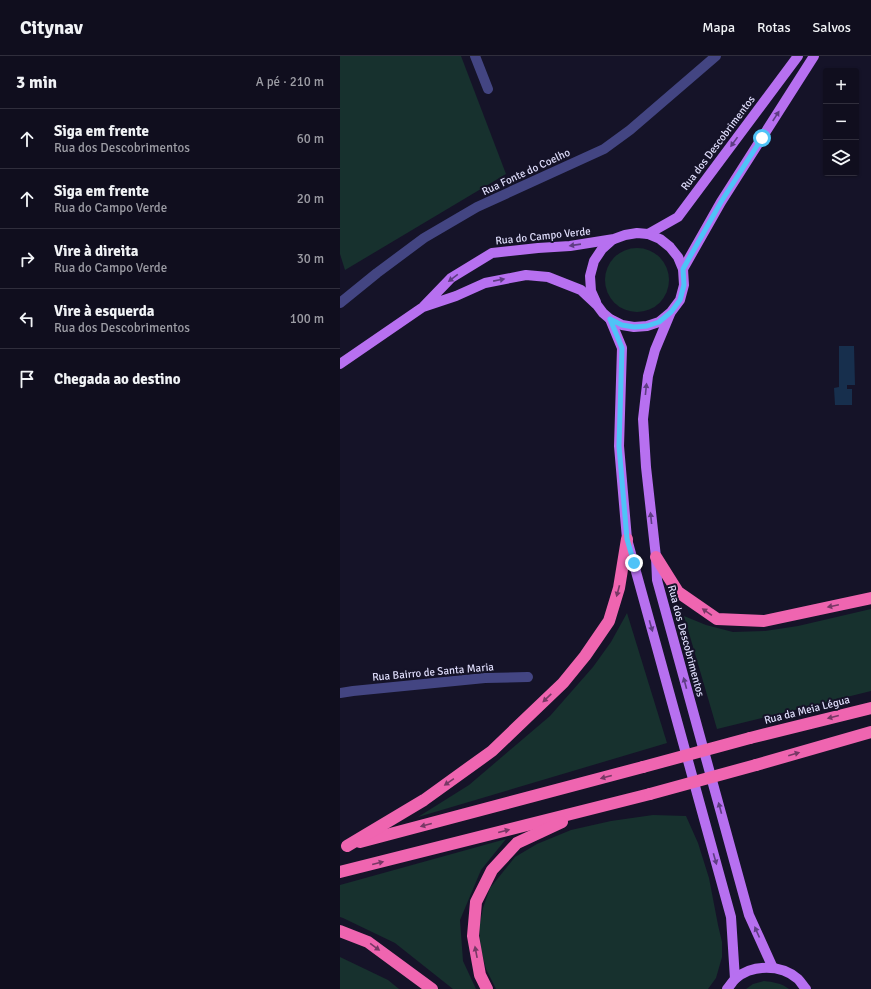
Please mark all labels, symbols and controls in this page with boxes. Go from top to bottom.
text: Citynav [20,16,83,40]
text: Mapa [702,19,735,36]
text: Rotas [757,19,791,36]
text: Salvos [813,19,851,36]
map controls [823,68,859,176]
button: + [823,68,859,104]
text: 3 min [16,72,57,93]
text: A pé · 210 m [256,74,324,90]
street label: Rua dos Descobrimentos [678,93,758,193]
button: − [823,104,859,140]
one-way arrow [772,111,779,122]
text: Siga em frente [54,122,149,140]
icon: ahead [16,128,38,150]
route start [753,129,771,147]
text: 60 m [297,131,324,147]
one-way arrow [730,137,738,148]
text: Rua dos Descobrimentos [54,140,190,156]
button: layers [823,140,859,176]
street label: Rua Fonte do Coelho [480,146,572,198]
text: Siga em frente [54,182,149,200]
icon: ahead [16,188,38,210]
text: 20 m [297,191,324,207]
text: Rua do Campo Verde [54,200,167,216]
street label: Rua do Campo Verde [495,225,591,247]
text: Vire à direita [54,242,138,260]
one-way arrow [569,242,581,248]
icon: right [16,248,38,270]
text: 30 m [297,251,324,267]
text: Rua do Campo Verde [54,260,167,276]
one-way arrow [447,274,458,282]
one-way arrow [493,277,505,283]
text: Vire à esquerda [54,302,154,320]
icon: left [16,308,38,330]
text: 100 m [290,311,324,327]
text: Rua dos Descobrimentos [54,320,190,336]
icon: arrive [16,368,38,390]
text: Chegada ao destino [54,370,181,388]
one-way arrow [643,383,650,395]
one-way arrow [648,512,655,524]
route end [625,554,643,572]
street label: Rua dos Descobrimentos [665,584,707,698]
one-way arrow [615,585,621,597]
one-way arrow [827,604,839,610]
one-way arrow [702,608,712,616]
one-way arrow [648,620,654,632]
street label: Rua Bairro de Santa Maria [372,660,495,684]
one-way arrow [682,676,688,688]
one-way arrow [542,693,552,703]
street label: Rua da Meia Légua [763,693,852,727]
one-way arrow [827,715,839,721]
one-way arrow [788,751,800,757]
one-way arrow [599,775,612,781]
one-way arrow [443,778,454,786]
one-way arrow [717,802,723,814]
one-way arrow [419,822,431,828]
one-way arrow [498,828,510,834]
one-way arrow [713,853,719,865]
one-way arrow [372,860,384,866]
one-way arrow [754,927,760,938]
one-way arrow [370,943,380,951]
one-way arrow [473,946,479,958]

